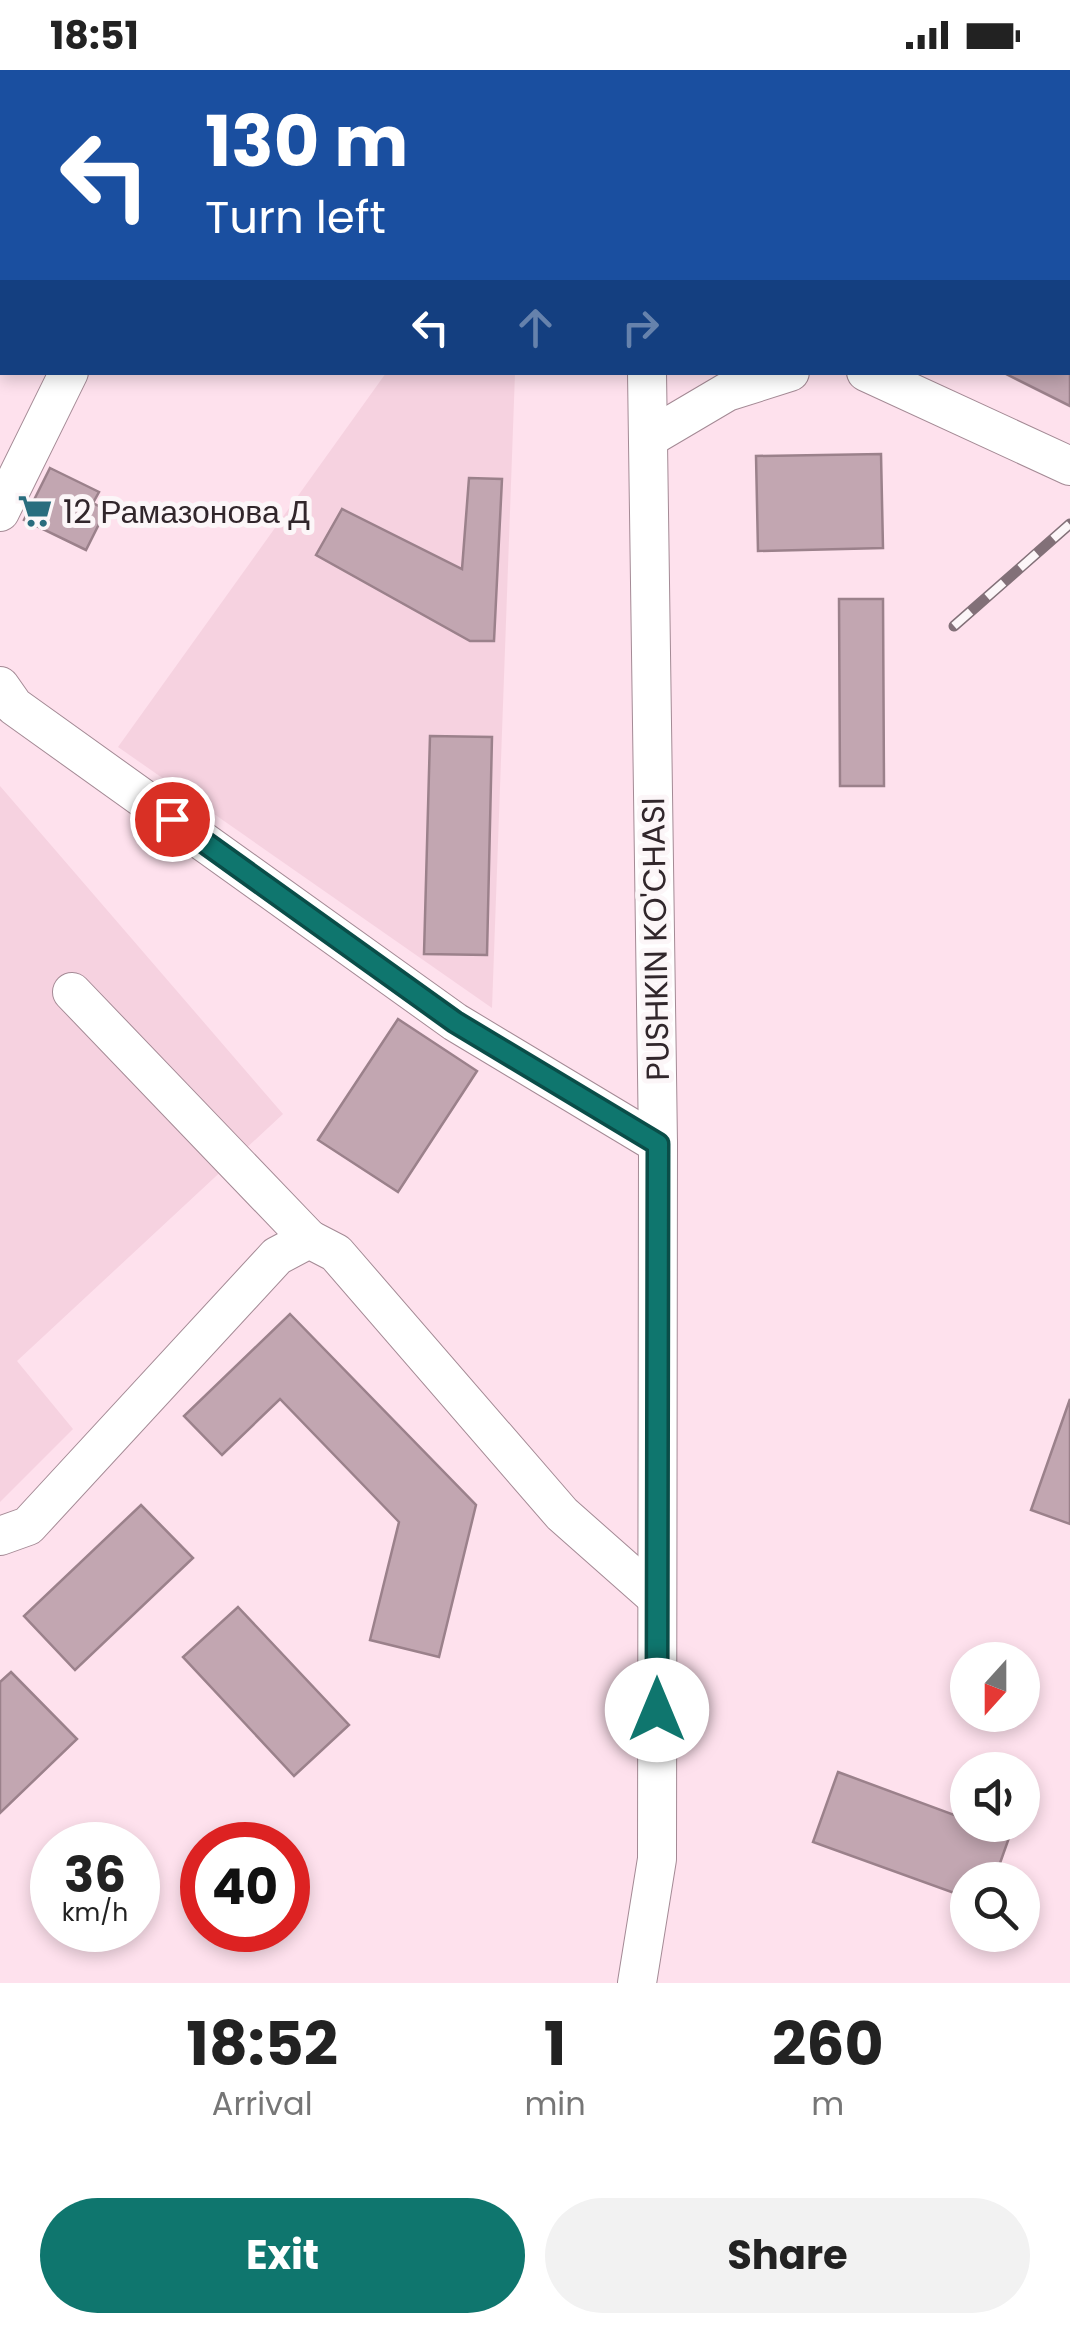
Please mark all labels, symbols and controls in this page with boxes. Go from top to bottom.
text: 18:51 [50,9,139,62]
text: 130 m [205,92,408,191]
icon: left [40,110,170,240]
text: Turn left [205,186,386,249]
icon: left [403,300,458,355]
icon: ahead [508,300,563,355]
icon: right [613,300,668,355]
place label: 12 Рамазонова Д [63,489,310,534]
supermarket icon: 12 Рамазонова Д [16,492,54,530]
pin [130,777,215,862]
icon: arrive [145,792,200,847]
street label: PUSHKIN KO'CHASI [630,797,680,1081]
north arrow [950,1642,1040,1732]
map controls [950,1642,1040,1952]
position arrow [605,1658,709,1762]
button: sound [950,1752,1040,1842]
speed limit sign: 40 [180,1822,310,1952]
text: 36 [64,1839,126,1910]
button: search [950,1862,1040,1952]
text: km/h [62,1895,128,1930]
text: 18:52 [186,2002,338,2086]
text: 1 [544,2002,566,2086]
text: 260 [772,2002,884,2086]
text: Arrival [212,2081,313,2126]
text: min [524,2081,586,2126]
text: m [811,2081,844,2126]
button: Exit [40,2198,525,2313]
button: Share [545,2198,1030,2313]

